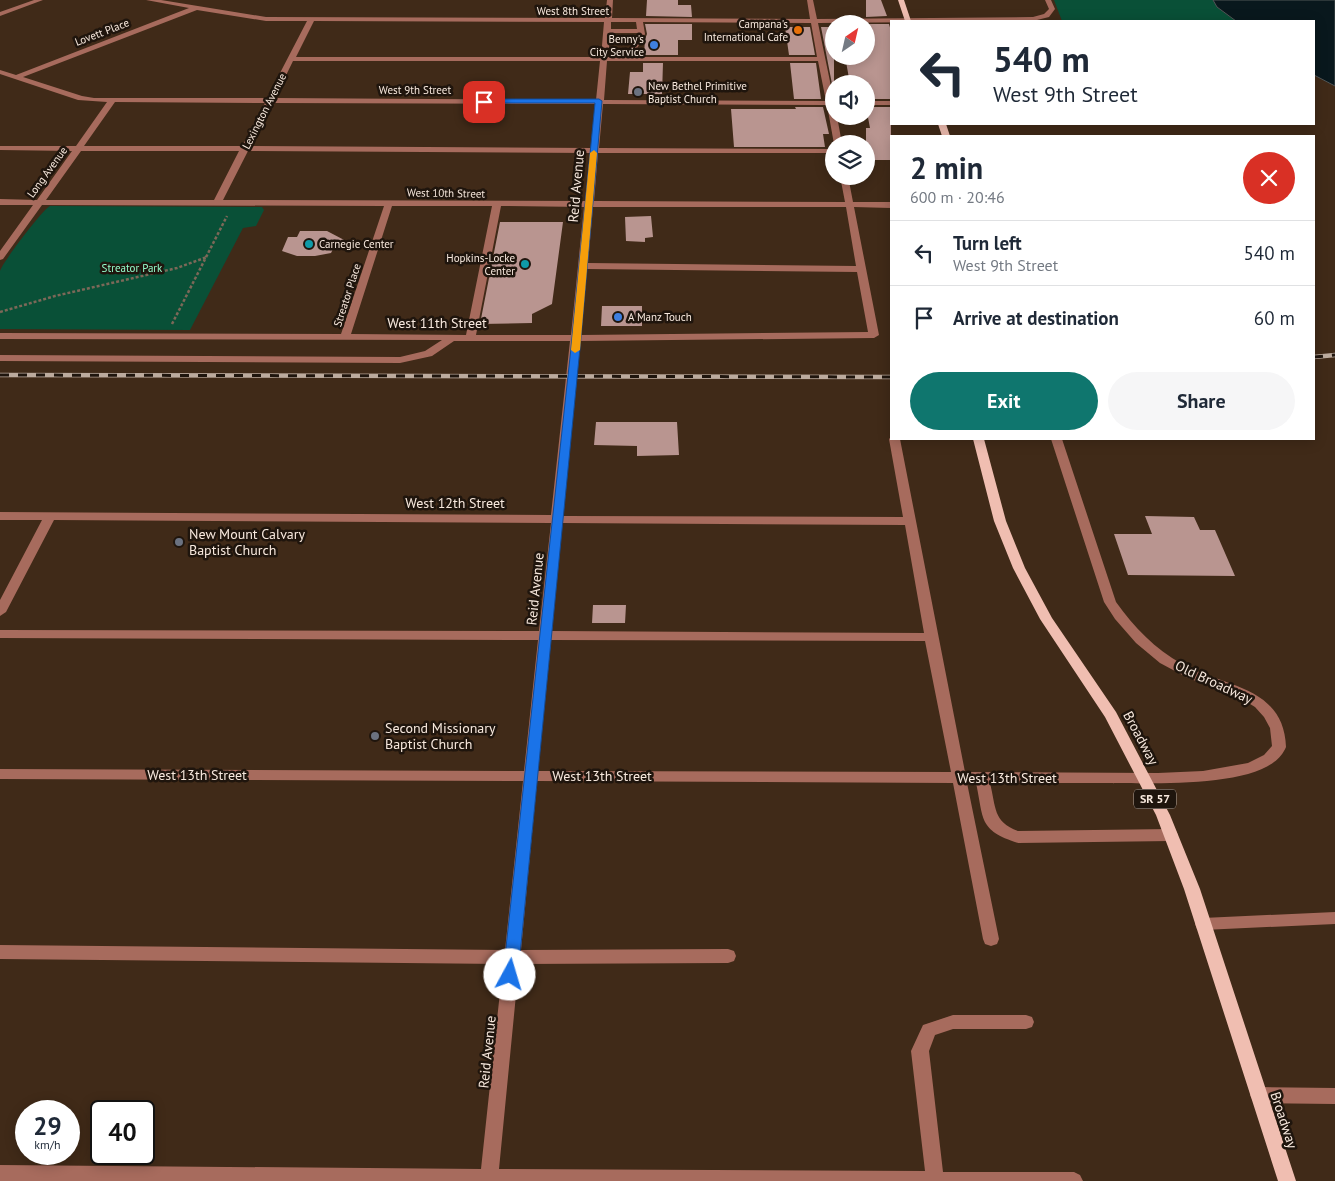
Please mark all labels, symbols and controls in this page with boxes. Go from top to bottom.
street label: West 8th Street [537,4,609,18]
street label: Lovett Place [73,15,132,49]
north arrow [825,15,875,65]
map controls [825,15,875,185]
place label: Campana's International Cafe [704,17,788,44]
marker: Campana's International Cafe [792,24,804,36]
place label: Benny's City Service [590,32,644,59]
text: 540 m [993,36,1090,82]
marker: Benny's City Service [648,39,660,51]
icon: left [910,40,975,105]
street label: Lexington Avenue [239,70,289,151]
button: sound [825,75,875,125]
place label: New Bethel Primitive Baptist Church [648,79,747,106]
text: West 9th Street [993,80,1138,108]
pin [463,81,505,123]
street label: West 9th Street [379,83,451,97]
marker: New Bethel Primitive Baptist Church [632,86,644,98]
icon: arrive [470,88,498,116]
button: layers [825,135,875,185]
street label: Long Avenue [24,143,70,200]
text: 2 min [910,148,983,187]
street label: Reid Avenue [564,149,588,223]
button: close [1243,152,1295,204]
street label: West 10th Street [407,185,486,201]
text: 600 m · 20:46 [910,187,1005,207]
text: Turn left [953,231,1022,255]
place label: Carnegie Center [319,237,394,251]
marker: Carnegie Center [303,238,315,250]
icon: left [910,239,938,267]
text: 540 m [1243,241,1295,265]
place label: Hopkins-Locke Center [446,251,515,278]
text: West 9th Street [953,255,1058,275]
marker: Hopkins-Locke Center [519,258,531,270]
park label: Streator Park [102,261,163,275]
street label: Streator Place [330,261,364,328]
icon: arrive [910,304,938,332]
text: Arrive at destination [953,306,1119,330]
text: 60 m [1254,306,1295,330]
place label: A Manz Touch [628,310,692,324]
marker: A Manz Touch [612,311,624,323]
street label: West 11th Street [387,314,487,332]
button: Exit [910,372,1098,430]
button: Share [1108,372,1295,430]
street label: West 12th Street [405,494,505,512]
place label: New Mount Calvary Baptist Church [189,525,306,559]
marker: New Mount Calvary Baptist Church [173,536,185,548]
street label: Reid Avenue [522,552,548,626]
street label: Old Broadway [1172,656,1256,708]
street label: Broadway [1119,708,1163,769]
place label: Second Missionary Baptist Church [385,719,496,753]
marker: Second Missionary Baptist Church [369,730,381,742]
street label: West 13th Street [147,766,247,784]
street label: West 13th Street [552,767,652,785]
street label: West 13th Street [957,769,1057,787]
road number: SR 57 [1134,790,1176,809]
position arrow [483,948,535,1000]
street label: Reid Avenue [474,1015,500,1089]
street label: Broadway [1266,1089,1302,1151]
speed limit sign: 40 [90,1100,155,1165]
text: 29 [33,1110,62,1142]
text: km/h [34,1137,61,1152]

